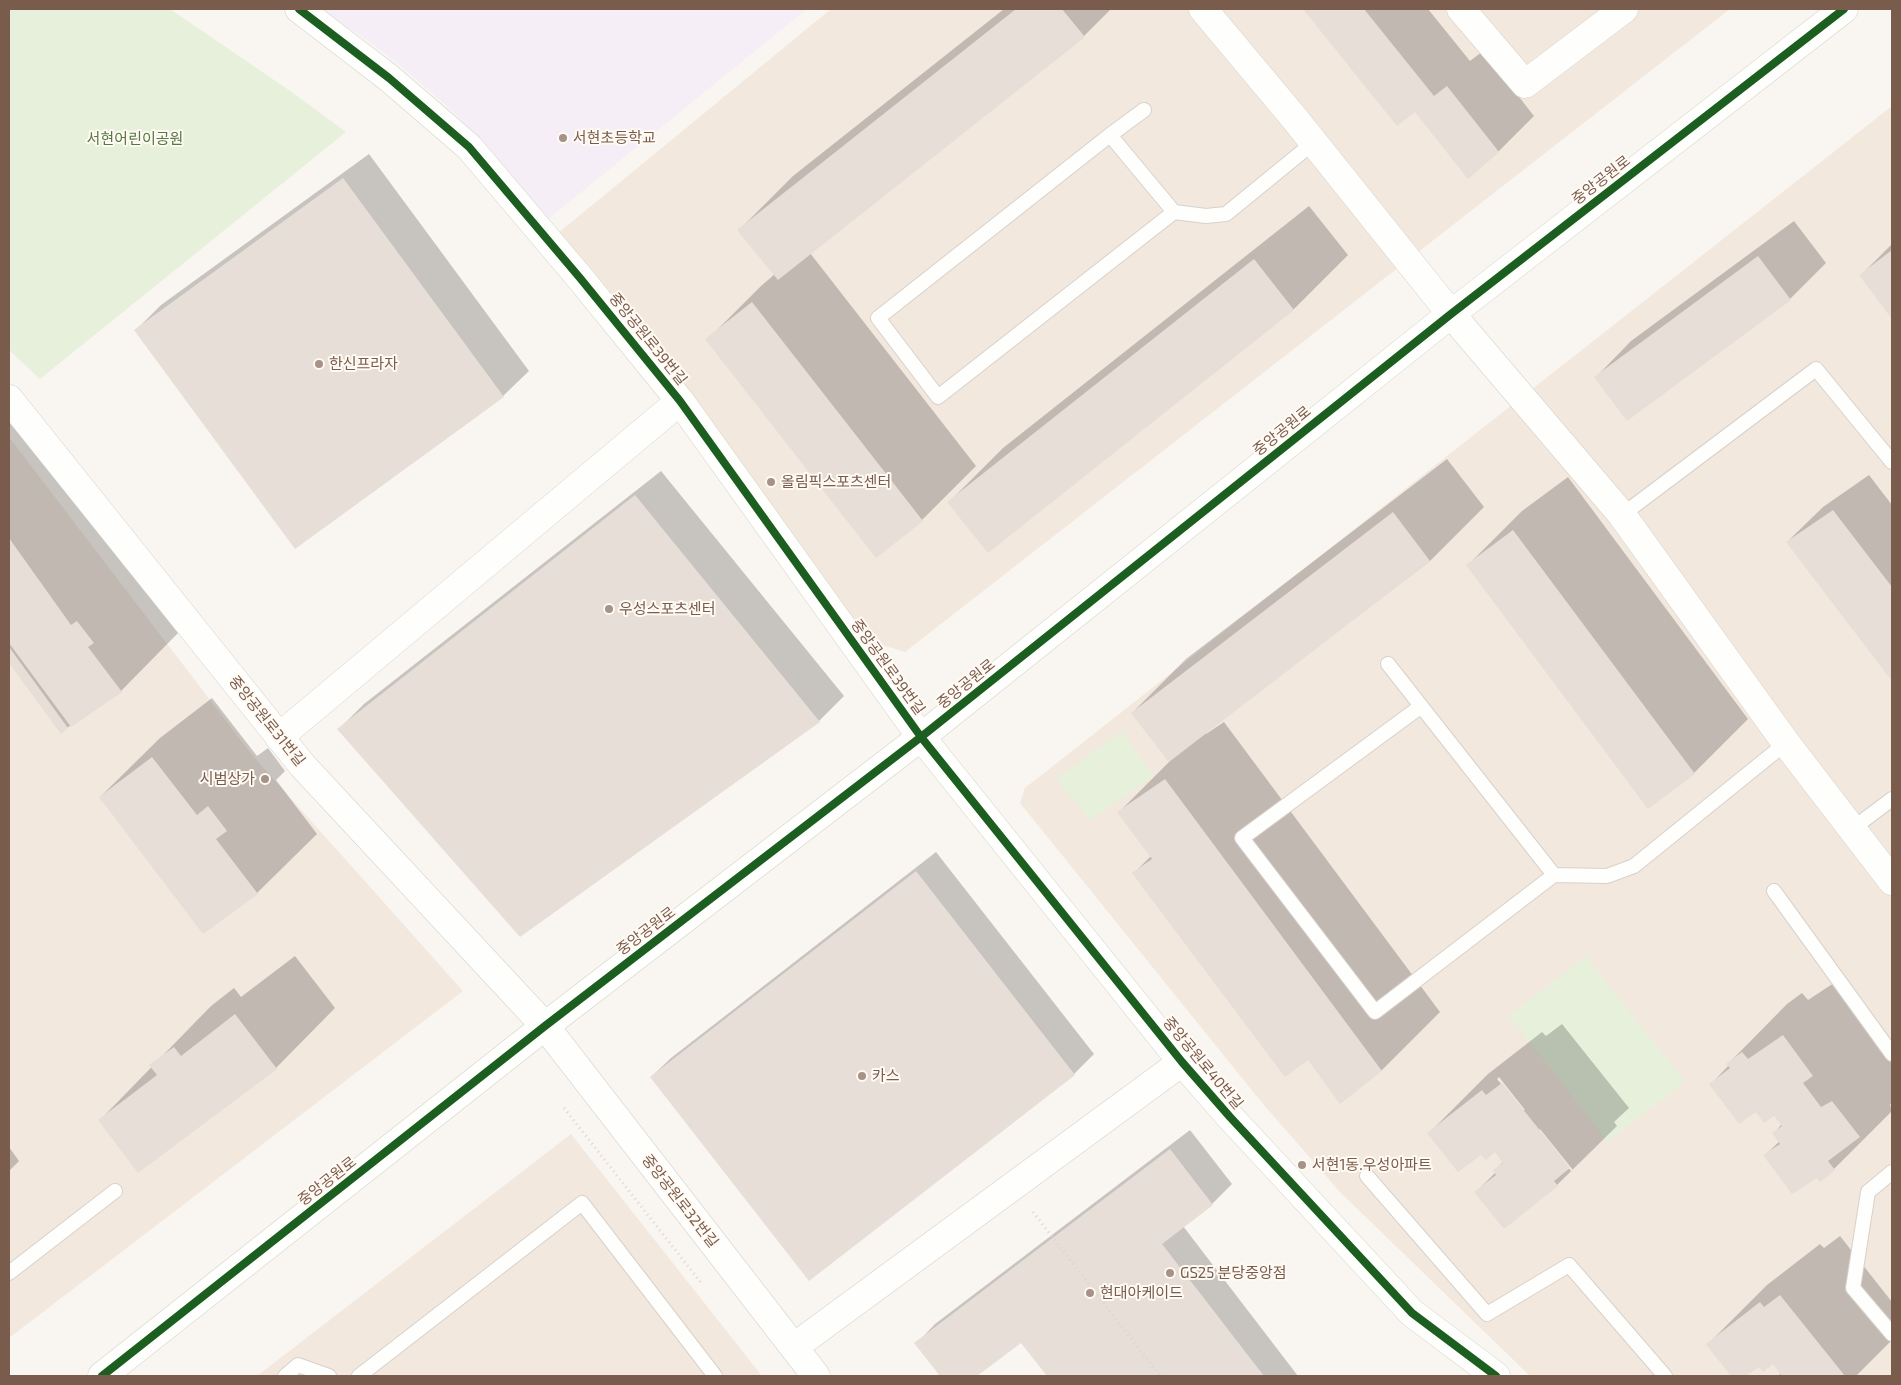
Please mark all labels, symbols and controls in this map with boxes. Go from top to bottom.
place label: 서현초등학교 [573,129,656,147]
park label: 서현어린이공원 [87,130,183,148]
marker: 서현초등학교 [557,132,569,144]
street label: 중앙공원로 [1568,152,1634,208]
street label: 중앙공원로39번길 [605,289,691,389]
place label: 한신프라자 [329,355,398,373]
marker: 한신프라자 [313,358,325,370]
street label: 중앙공원로 [1250,402,1314,460]
place label: 올림픽스포츠센터 [781,473,891,491]
marker: 올림픽스포츠센터 [765,476,777,488]
place label: 우성스포츠센터 [619,600,716,618]
marker: 우성스포츠센터 [603,603,615,615]
street label: 중앙공원로39번길 [847,616,929,718]
street label: 중앙공원로 [934,655,998,713]
street label: 중앙공원로31번길 [225,672,309,770]
place label: 시범상가 [200,770,255,788]
marker: 시범상가 [259,773,271,785]
street label: 중앙공원로 [613,903,679,959]
street label: 중앙공원로40번길 [1159,1013,1247,1113]
place label: 카스 [872,1067,900,1085]
marker: 카스 [856,1070,868,1082]
street label: 중앙공원로32번길 [638,1151,722,1251]
street label: 중앙공원로 [294,1153,360,1209]
place label: 서현1동.우성아파트 [1312,1156,1432,1174]
marker: 서현1동.우성아파트 [1296,1159,1308,1171]
place label: GS25 분당중앙점 [1180,1264,1287,1282]
marker: GS25 분당중앙점 [1164,1267,1176,1279]
place label: 현대아케이드 [1100,1284,1183,1302]
marker: 현대아케이드 [1084,1287,1096,1299]

